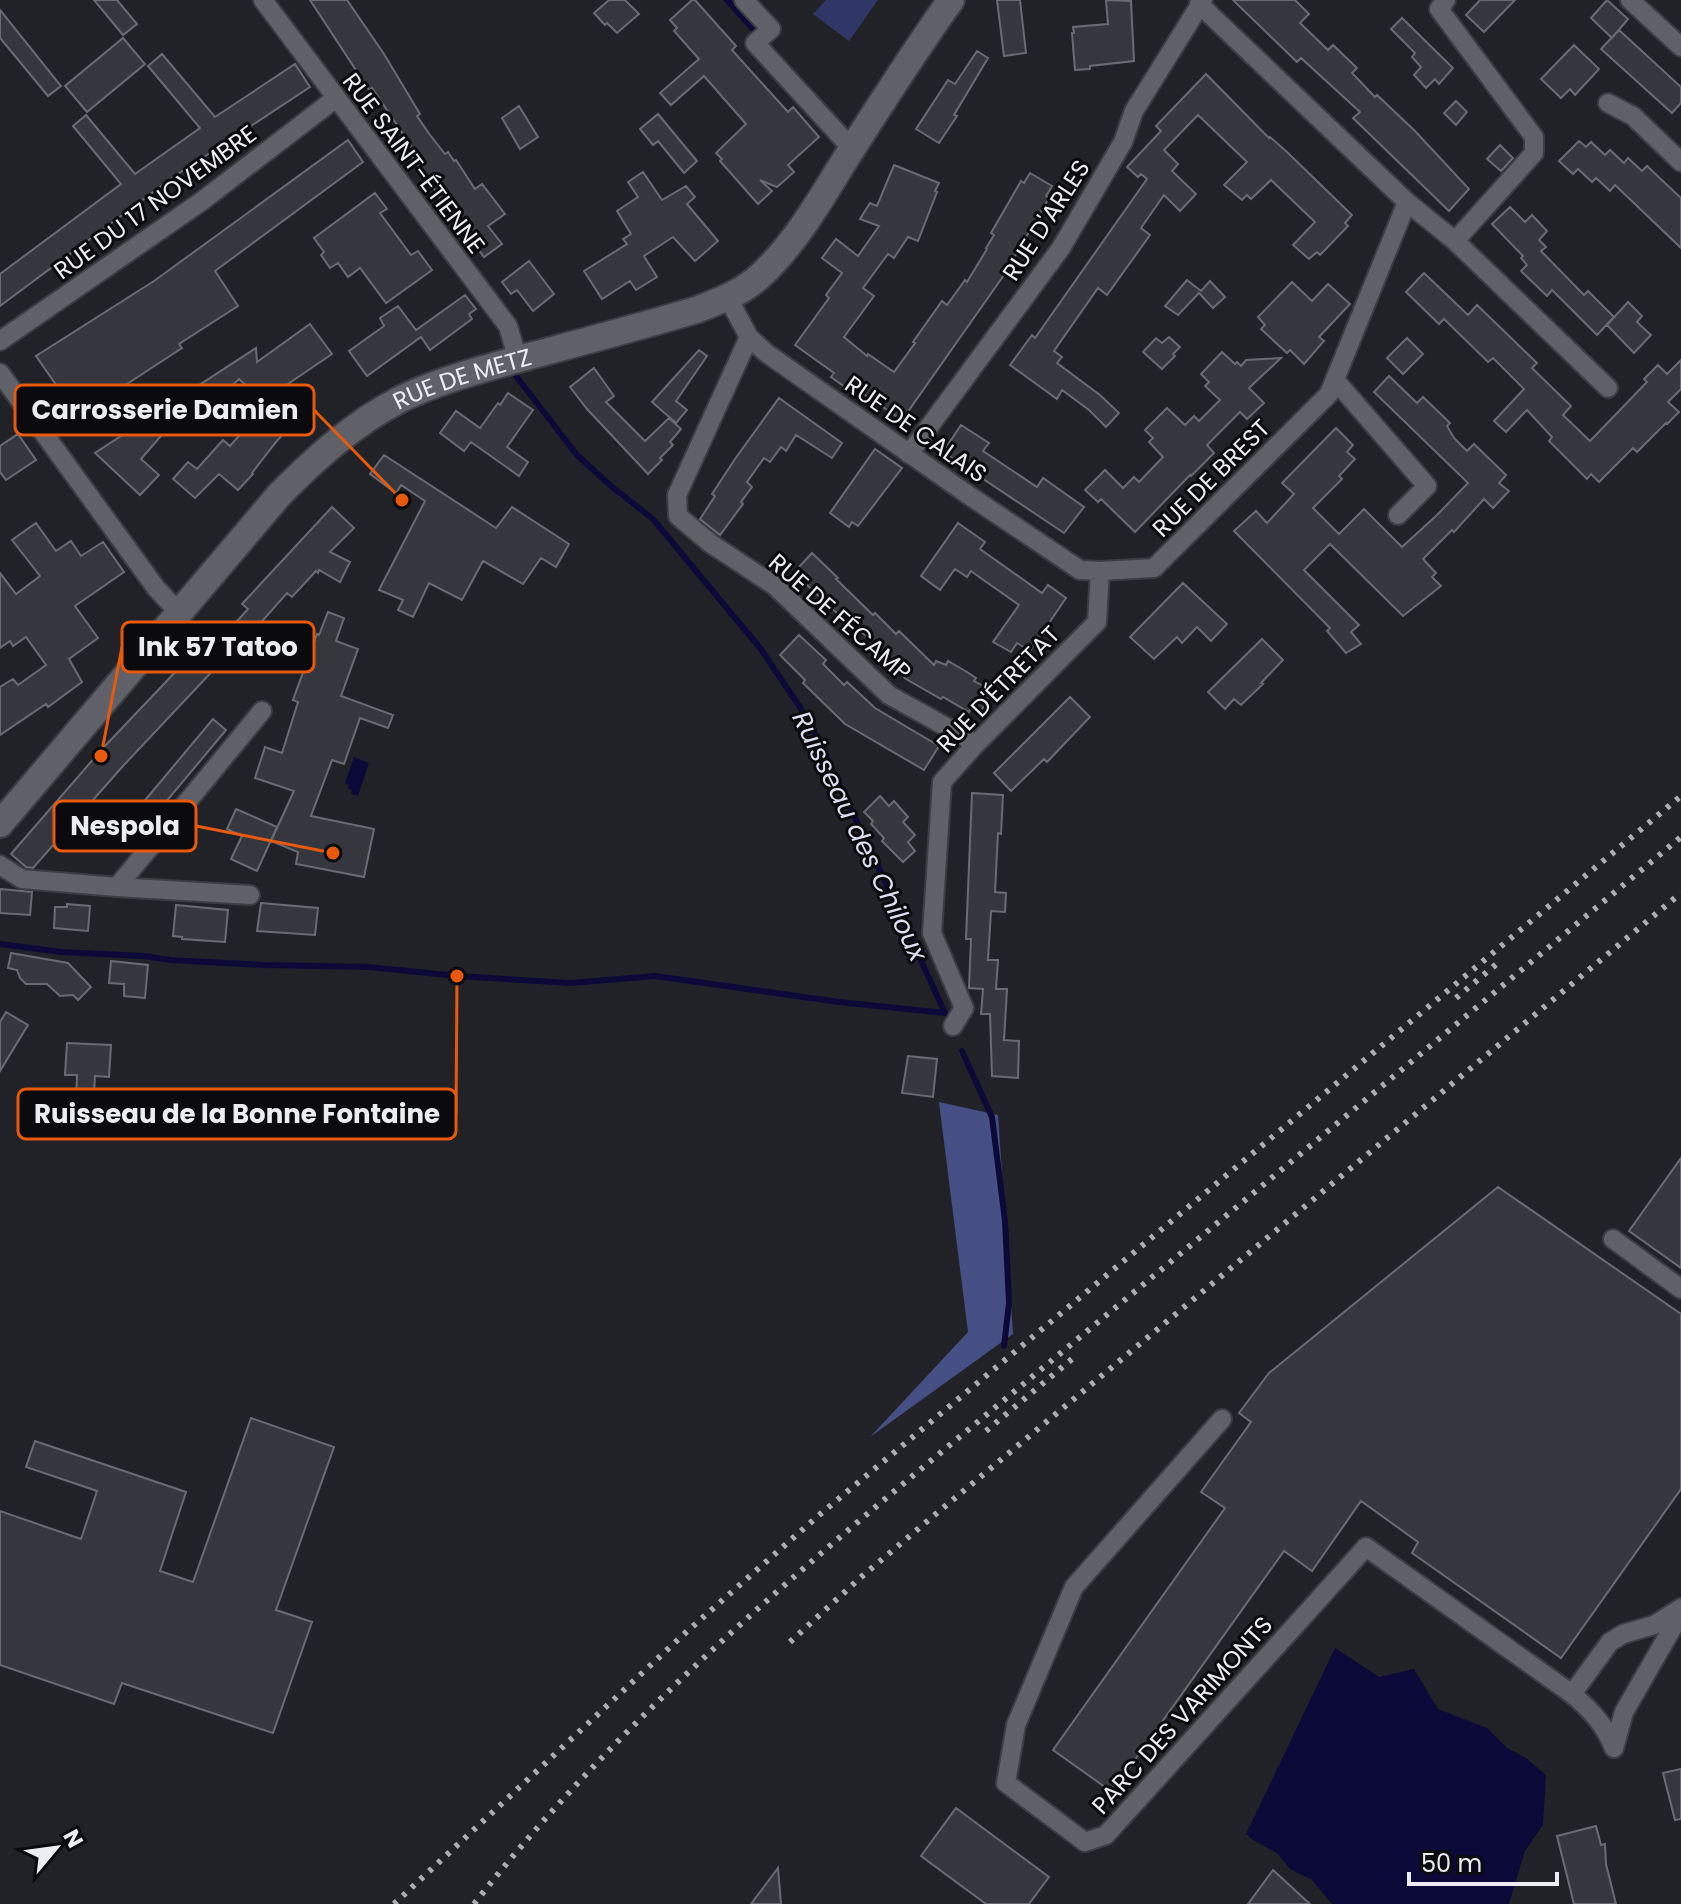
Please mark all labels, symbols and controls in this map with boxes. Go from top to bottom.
street label: RUE SAINT-ÉTIENNE [335,66,493,260]
street label: RUE DU 17 NOVEMBRE [47,117,263,287]
street label: RUE D'ARLES [995,153,1097,287]
street label: RUE DE METZ [387,340,535,417]
street label: RUE DE CALAIS [838,368,994,490]
callout: Carrosserie Damien [15,385,314,435]
text: Carrosserie Damien [32,392,298,428]
street label: RUE DE BREST [1145,412,1277,544]
street label: RUE DE FÉCAMP [762,546,918,688]
street label: RUE D'ÉTRETAT [929,618,1067,760]
callout: Ink 57 Tatoo [122,622,314,672]
text: Ink 57 Tatoo [138,629,298,665]
water label: Ruisseau des Chiloux [784,705,937,969]
callout: Nespola [54,801,196,851]
text: Nespola [70,808,180,844]
callout: Ruisseau de la Bonne Fontaine [18,1089,456,1139]
text: Ruisseau de la Bonne Fontaine [34,1096,440,1132]
street label: PARC DES VARIMONTS [1084,1609,1280,1821]
north arrow [16,1808,96,1888]
text: N [55,1824,91,1853]
scale bar [1409,1836,1557,1886]
text: 50 m [1421,1847,1482,1880]

